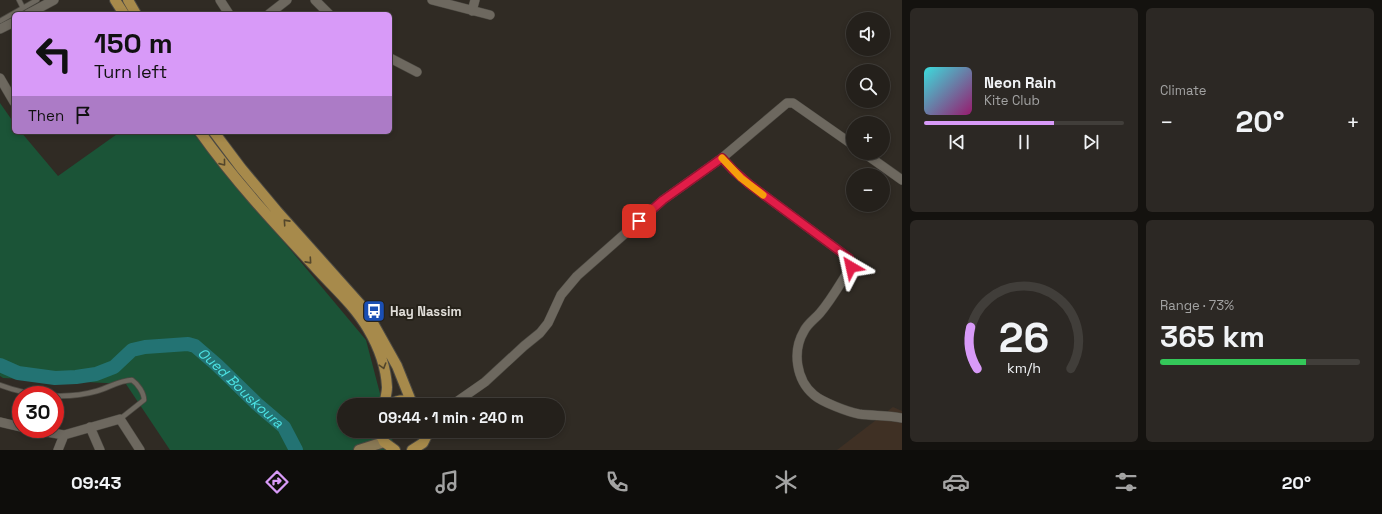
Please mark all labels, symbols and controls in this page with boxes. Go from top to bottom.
map controls [846,12,890,212]
button: sound [846,12,890,56]
text: 150 m [94,25,173,61]
icon: left [28,28,80,80]
text: Turn left [94,60,167,83]
button: search [846,64,890,108]
text: Neon Rain [984,73,1056,92]
text: Climate [1160,82,1206,99]
text: Kite Club [984,92,1040,109]
text: 20° [1235,102,1285,141]
icon: arrive [72,104,94,126]
text: Then [28,106,64,125]
text: − [1160,108,1174,136]
text: + [1346,108,1360,136]
button: + [846,116,890,160]
icon: previous [946,131,968,153]
icon: pause [1013,131,1035,153]
icon: next [1080,131,1102,153]
one-way arrow [219,159,226,166]
button: − [846,168,890,212]
pin [622,204,656,238]
icon: arrive [628,210,650,232]
one-way arrow [283,219,291,227]
position arrow [830,246,872,288]
one-way arrow [305,256,312,263]
text: Range · 73% [1160,297,1234,314]
bus stop icon: Hay Nassim [361,298,387,324]
place label: Hay Nassim [390,303,462,320]
text: 26 [999,311,1049,364]
text: 365 km [1160,317,1265,356]
water label: Oued Bouskoura [194,344,288,432]
text: km/h [1007,359,1041,377]
one-way arrow [378,362,387,369]
speed limit sign: 30 [12,386,64,438]
text: 09:44 · 1 min · 240 m [378,408,524,427]
icon: directions [263,468,291,496]
icon: music [433,468,461,496]
icon: phone [603,468,631,496]
icon: climate [772,468,800,496]
icon: car [942,468,970,496]
icon: filters [1112,468,1140,496]
text: 09:43 [71,471,121,494]
text: 20° [1282,471,1311,494]

